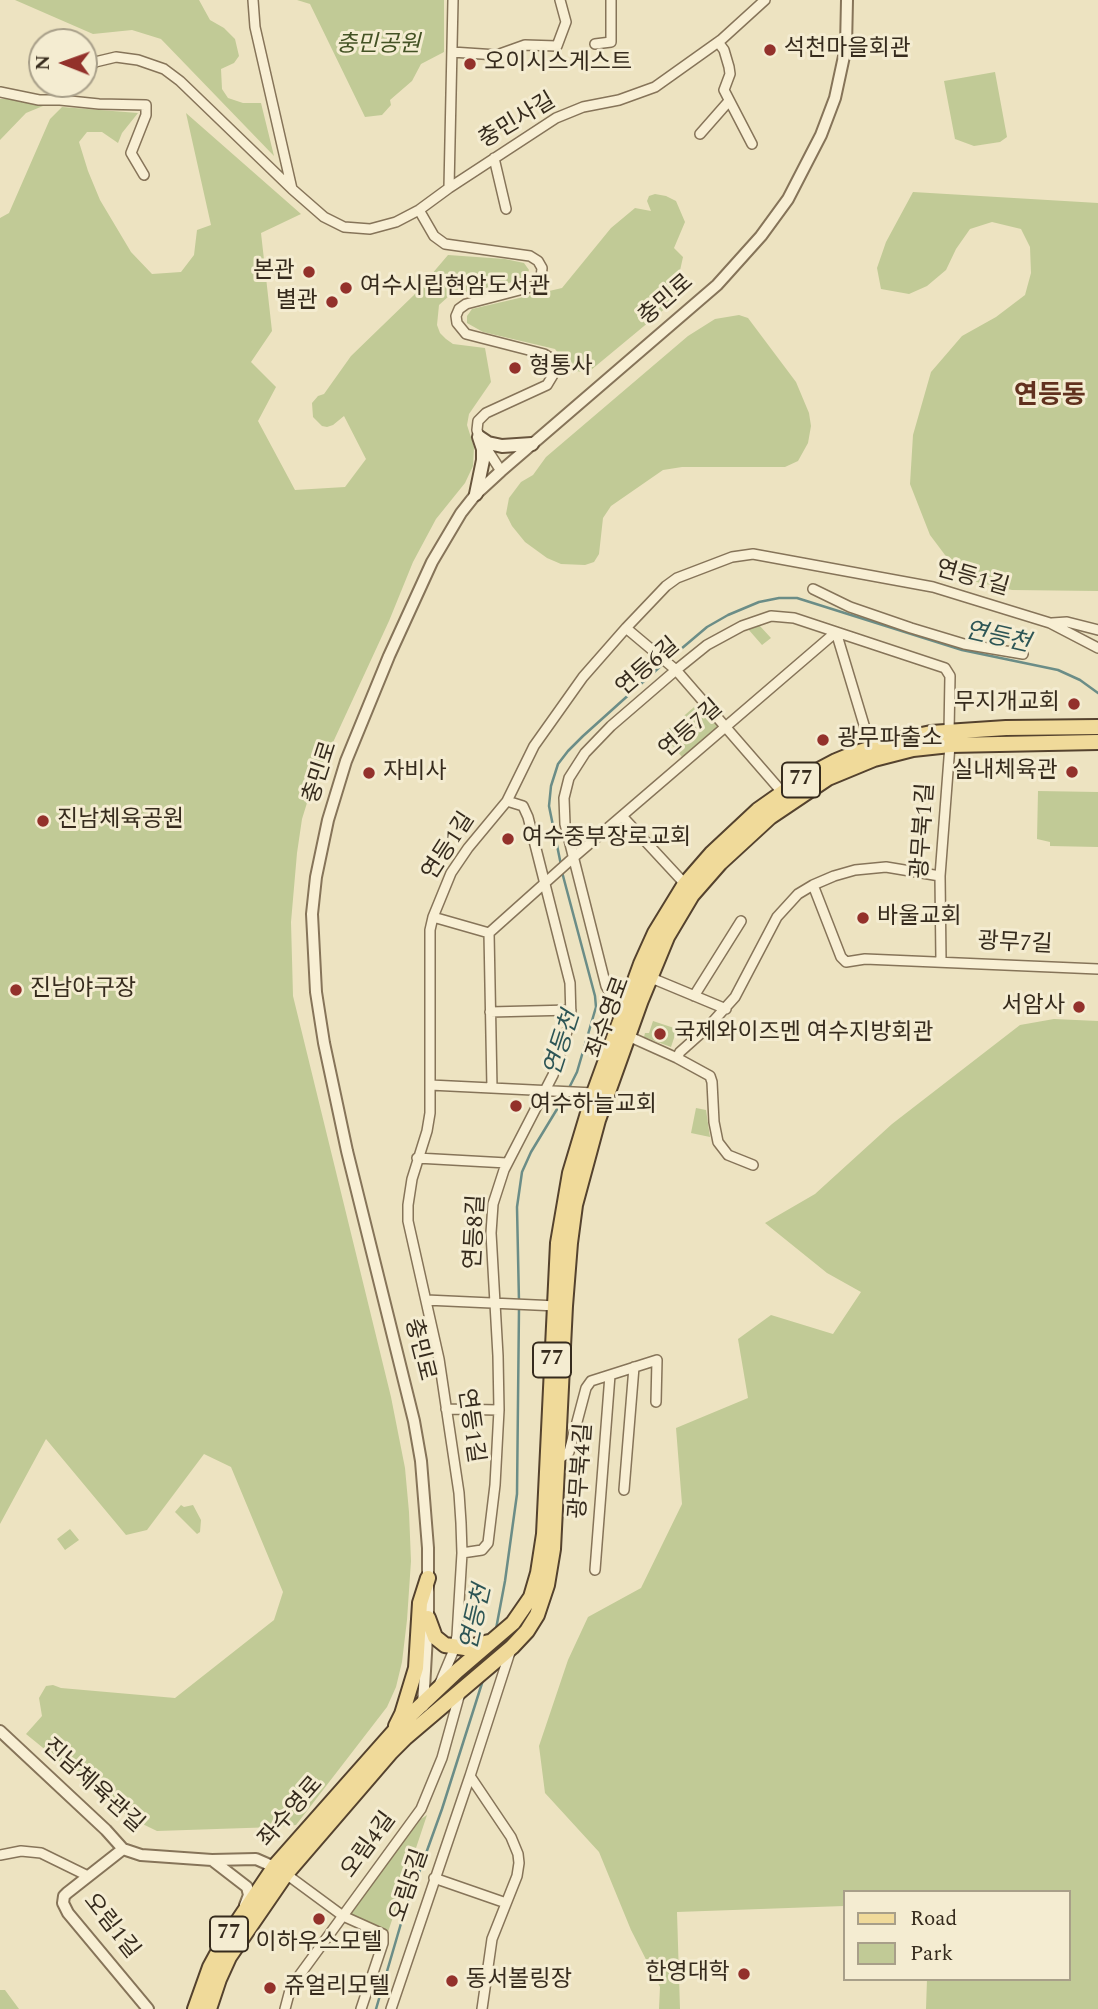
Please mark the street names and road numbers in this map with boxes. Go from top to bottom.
street label: 충민사길 [475,88,561,156]
street label: 충민로 [634,270,700,332]
street label: 연등1길 [932,556,1012,604]
street label: 연등6길 [612,633,686,703]
street label: 연등7길 [655,695,729,765]
street label: 충민로 [299,739,345,807]
road number: 77 [782,762,820,798]
street label: 광무북1길 [908,782,942,880]
street label: 연등1길 [418,808,482,886]
street label: 광무7길 [977,929,1053,961]
street label: 좌수영로 [583,974,637,1062]
street label: 연등8길 [461,1194,493,1270]
street label: 충민로 [397,1316,439,1384]
road number: 77 [533,1342,571,1378]
street label: 연등1길 [450,1387,488,1465]
street label: 광무북4길 [566,1422,600,1520]
street label: 진남체육관길 [36,1734,148,1840]
street label: 좌수영로 [254,1772,330,1854]
street label: 오림4길 [337,1808,403,1884]
street label: 오림5길 [386,1846,436,1926]
street label: 오림1길 [76,1889,144,1965]
road number: 77 [210,1916,248,1952]

